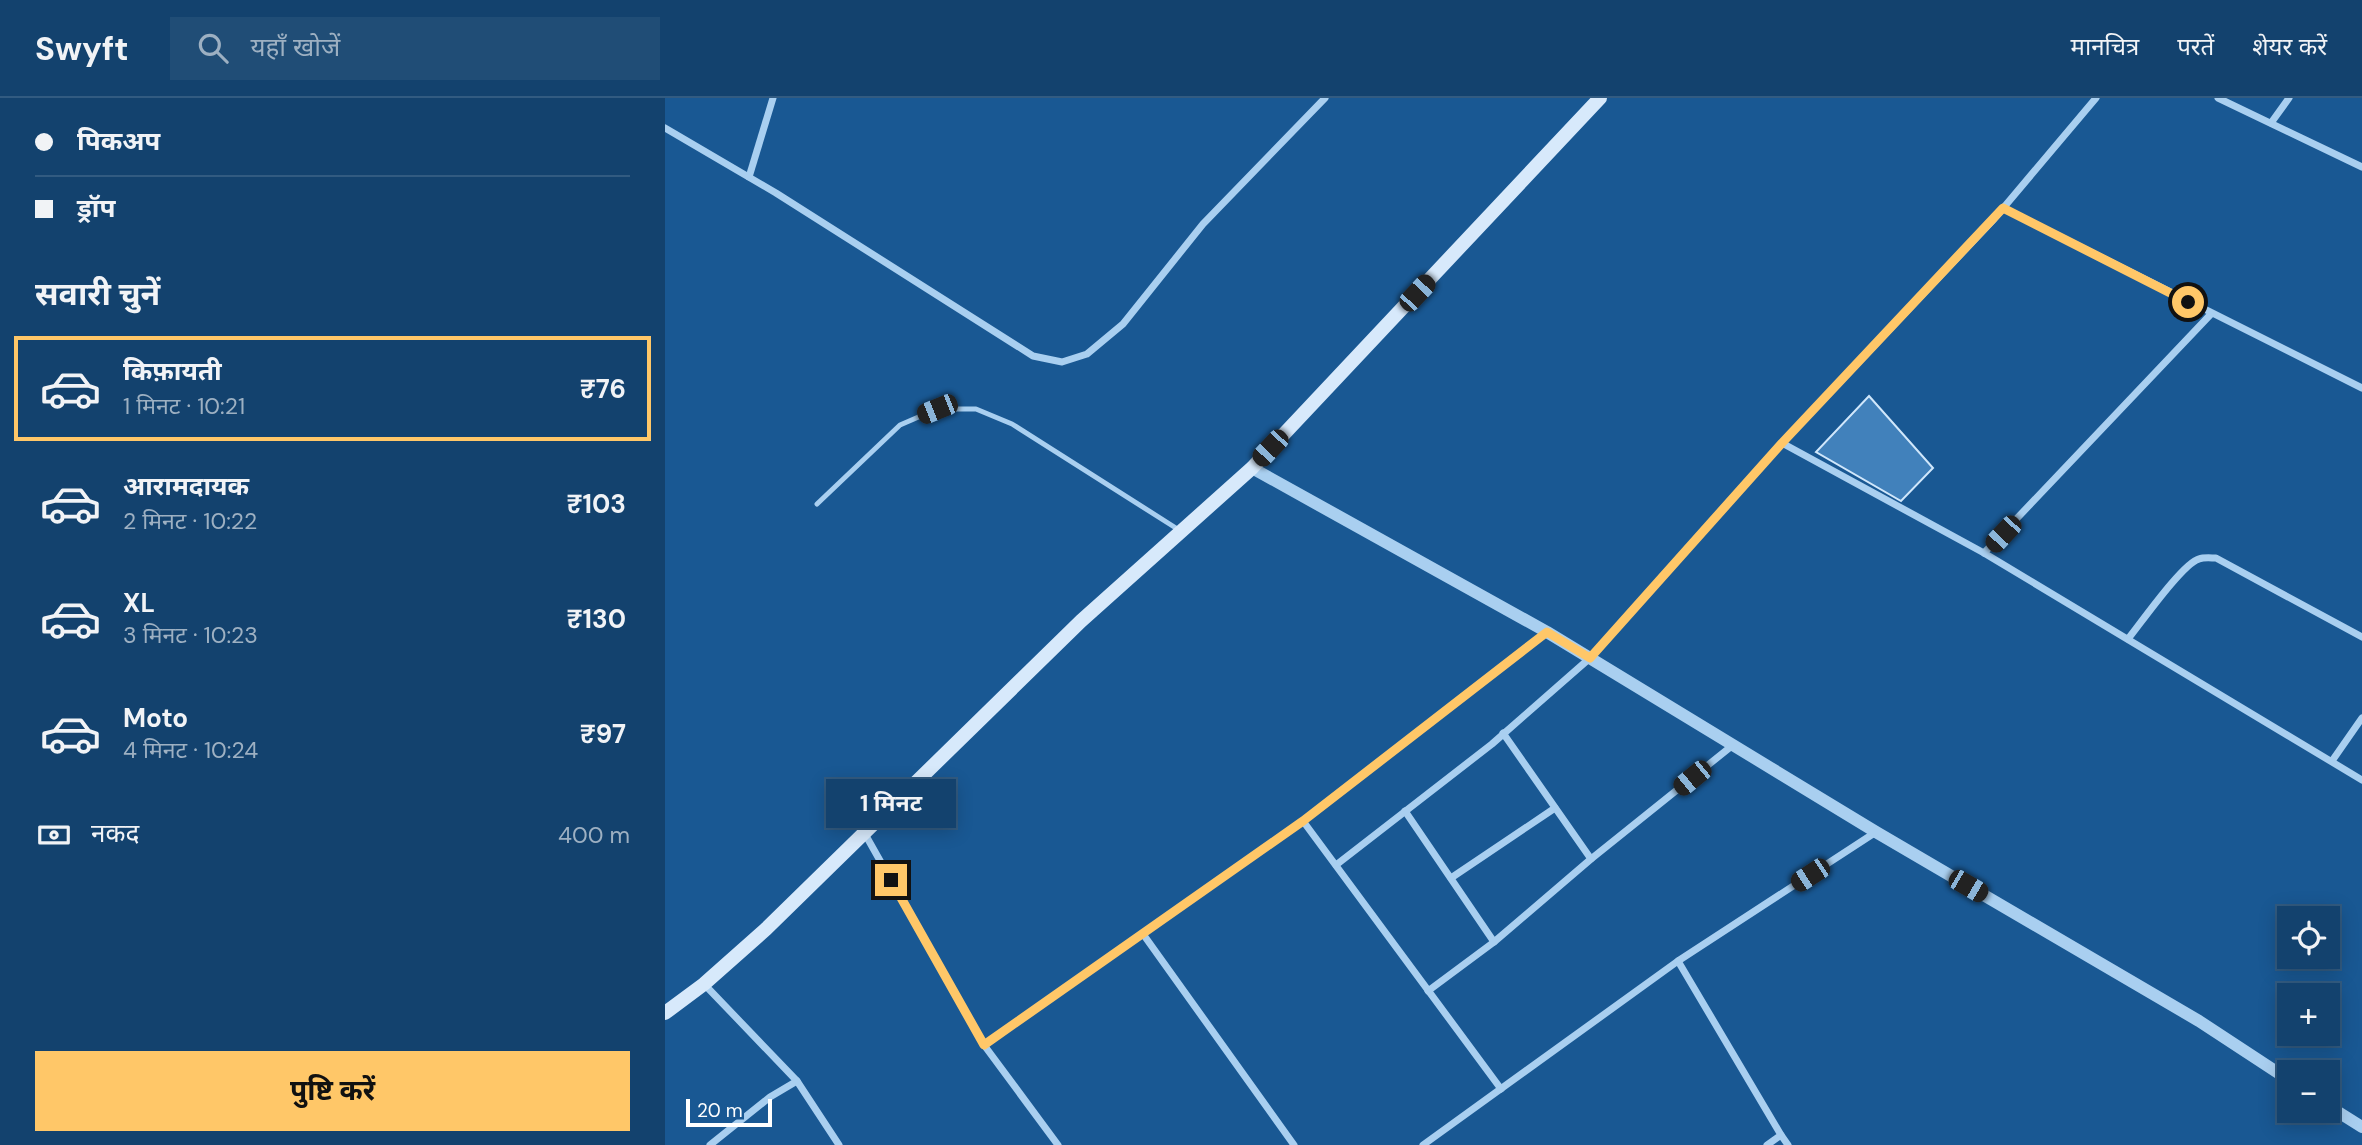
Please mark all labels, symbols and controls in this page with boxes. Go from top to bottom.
search box [170,17,660,80]
text: Swyft [35,27,128,70]
icon: search [194,29,232,67]
text: यहाँ खोजें [250,30,340,64]
text: मानचित्र [2071,31,2139,62]
text: परतें [2177,31,2214,62]
text: शेयर करें [2252,31,2327,62]
text: पिकअप [77,124,160,158]
text: ड्रॉप [77,191,115,225]
car [1395,270,1440,316]
text: सवारी चुनें [35,273,160,315]
route start [2172,286,2204,318]
text: किफ़ायती [123,354,222,388]
icon: car [39,357,102,420]
text: ₹76 [580,372,626,406]
text: 1 मिनट · 10:21 [123,391,245,421]
car [914,391,961,427]
car [1248,425,1293,471]
text: आरामदायक [123,469,249,503]
icon: car [39,472,102,535]
text: ₹103 [567,487,626,521]
text: 2 मिनट · 10:22 [123,506,257,536]
car [1981,511,2026,557]
text: XL [123,586,155,620]
icon: car [39,587,102,650]
text: ₹130 [567,602,626,636]
text: 3 मिनट · 10:23 [123,620,258,650]
text: Moto [123,701,188,735]
icon: car [39,702,102,765]
text: ₹97 [580,717,626,751]
text: 4 मिनट · 10:24 [123,735,258,765]
car [1670,757,1715,799]
callout: 1 मिनट [826,778,956,828]
text: 1 मिनट [860,788,922,818]
icon: cash [35,816,73,854]
text: नकद [91,816,139,850]
text: 400 m [558,820,630,850]
car [1787,855,1834,895]
route end [875,864,907,896]
car [1945,866,1992,906]
map controls [2277,906,2340,1123]
button: locate [2277,906,2340,969]
button: + [2277,983,2340,1046]
button: पुष्टि करें [35,1051,630,1131]
button: − [2277,1060,2340,1123]
scale bar [686,1096,772,1128]
text: 20 m [697,1098,743,1123]

